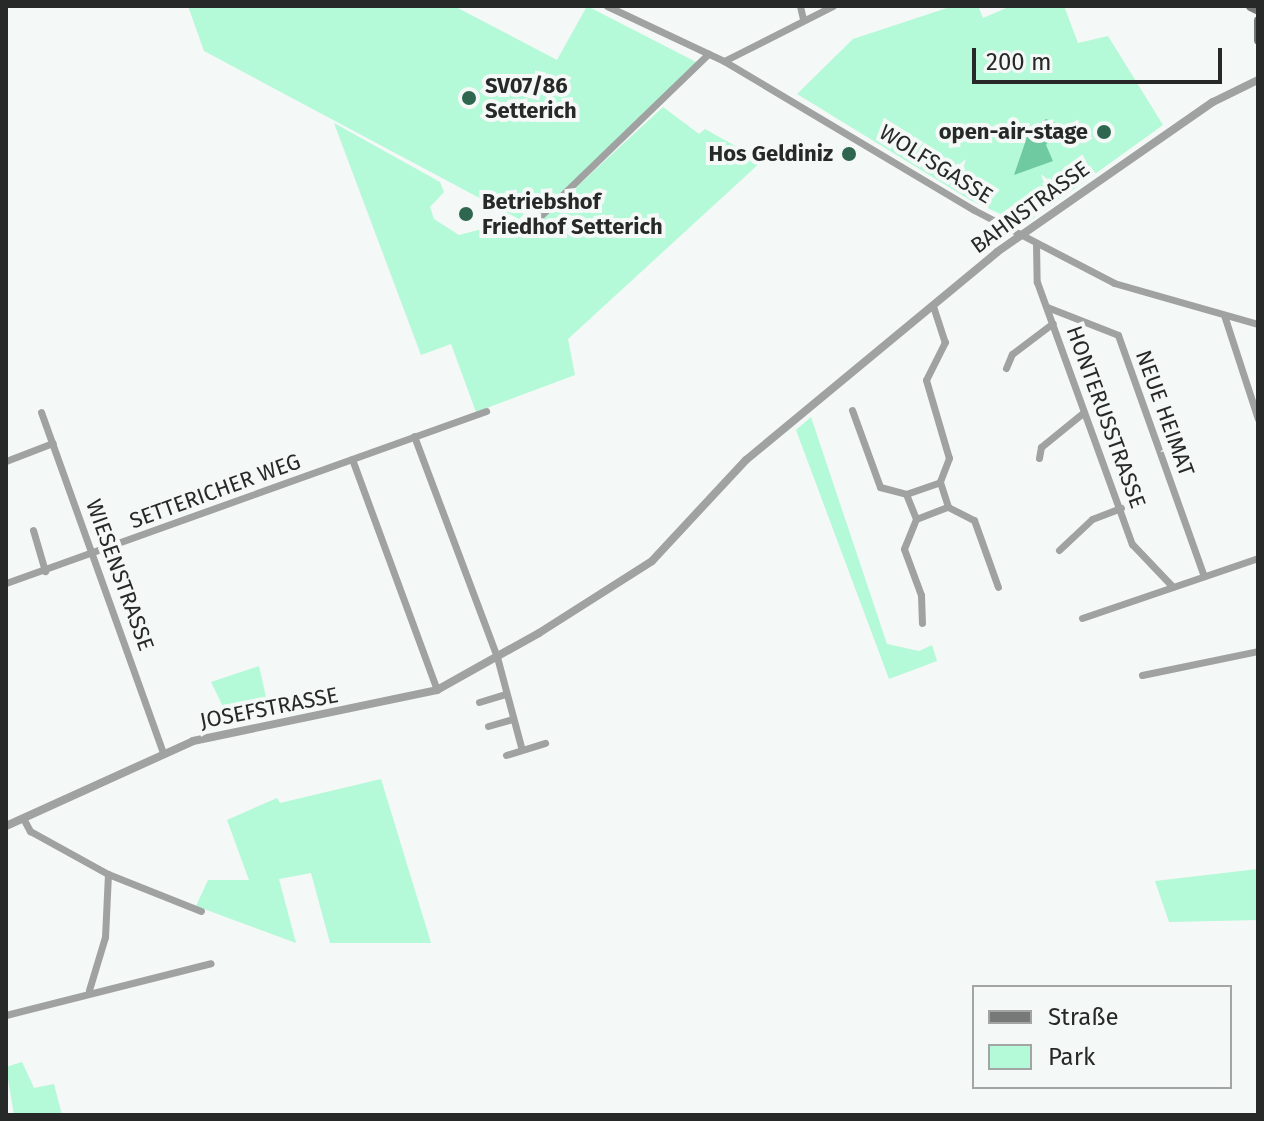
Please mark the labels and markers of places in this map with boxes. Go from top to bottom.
place label: SV07/86 Setterich [485,72,577,124]
marker: SV07/86 Setterich [460,89,478,107]
place label: open-air-stage [939,119,1088,145]
marker: open-air-stage [1095,123,1113,141]
place label: Hos Geldiniz [709,141,833,167]
marker: Hos Geldiniz [840,145,858,163]
place label: Betriebshof Friedhof Setterich [482,188,663,240]
marker: Betriebshof Friedhof Setterich [457,205,475,223]

